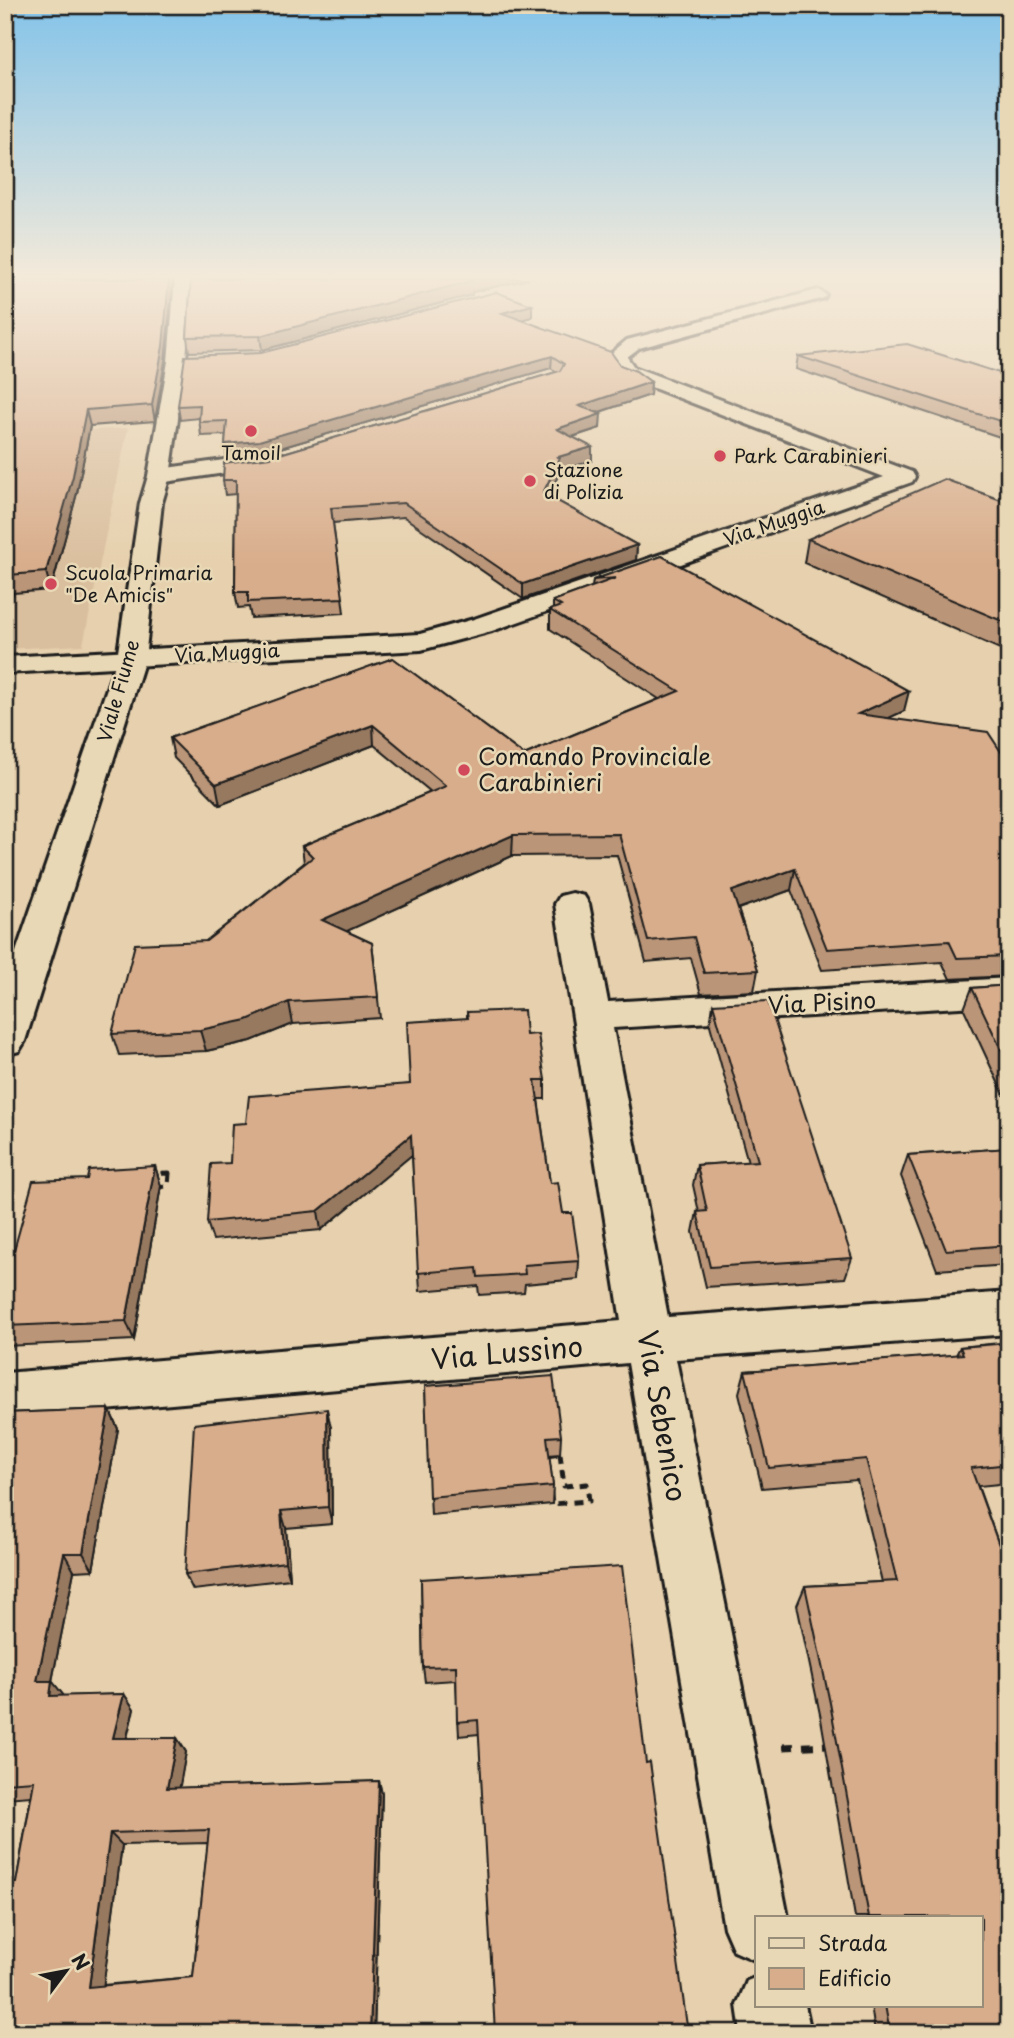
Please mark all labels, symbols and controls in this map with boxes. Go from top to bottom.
marker: Tamoil [243,423,259,439]
place label: Tamoil [221,438,281,466]
place label: Park Carabinieri [734,441,888,469]
marker: Park Carabinieri [712,448,728,464]
place label: Stazione di Polizia [544,455,624,505]
marker: Stazione di Polizia [522,473,538,489]
street label: Via Muggia [719,491,829,552]
place label: Scuola Primaria "De Amicis" [65,558,213,608]
marker: Scuola Primaria "De Amicis" [43,576,59,592]
street label: Via Muggia [174,635,281,669]
street label: Viale Fiume [89,636,145,745]
place label: Comando Provinciale Carabinieri [478,738,711,799]
marker: Comando Provinciale Carabinieri [456,762,472,778]
street label: Via Pisino [767,981,877,1022]
street label: Via Lussino [429,1323,585,1380]
street label: Via Sebenico [627,1327,700,1505]
legend [755,1916,982,2007]
text: Strada [818,1926,888,1958]
north arrow [32,1937,102,2007]
text: N [65,1948,97,1975]
text: Edificio [818,1961,891,1993]

